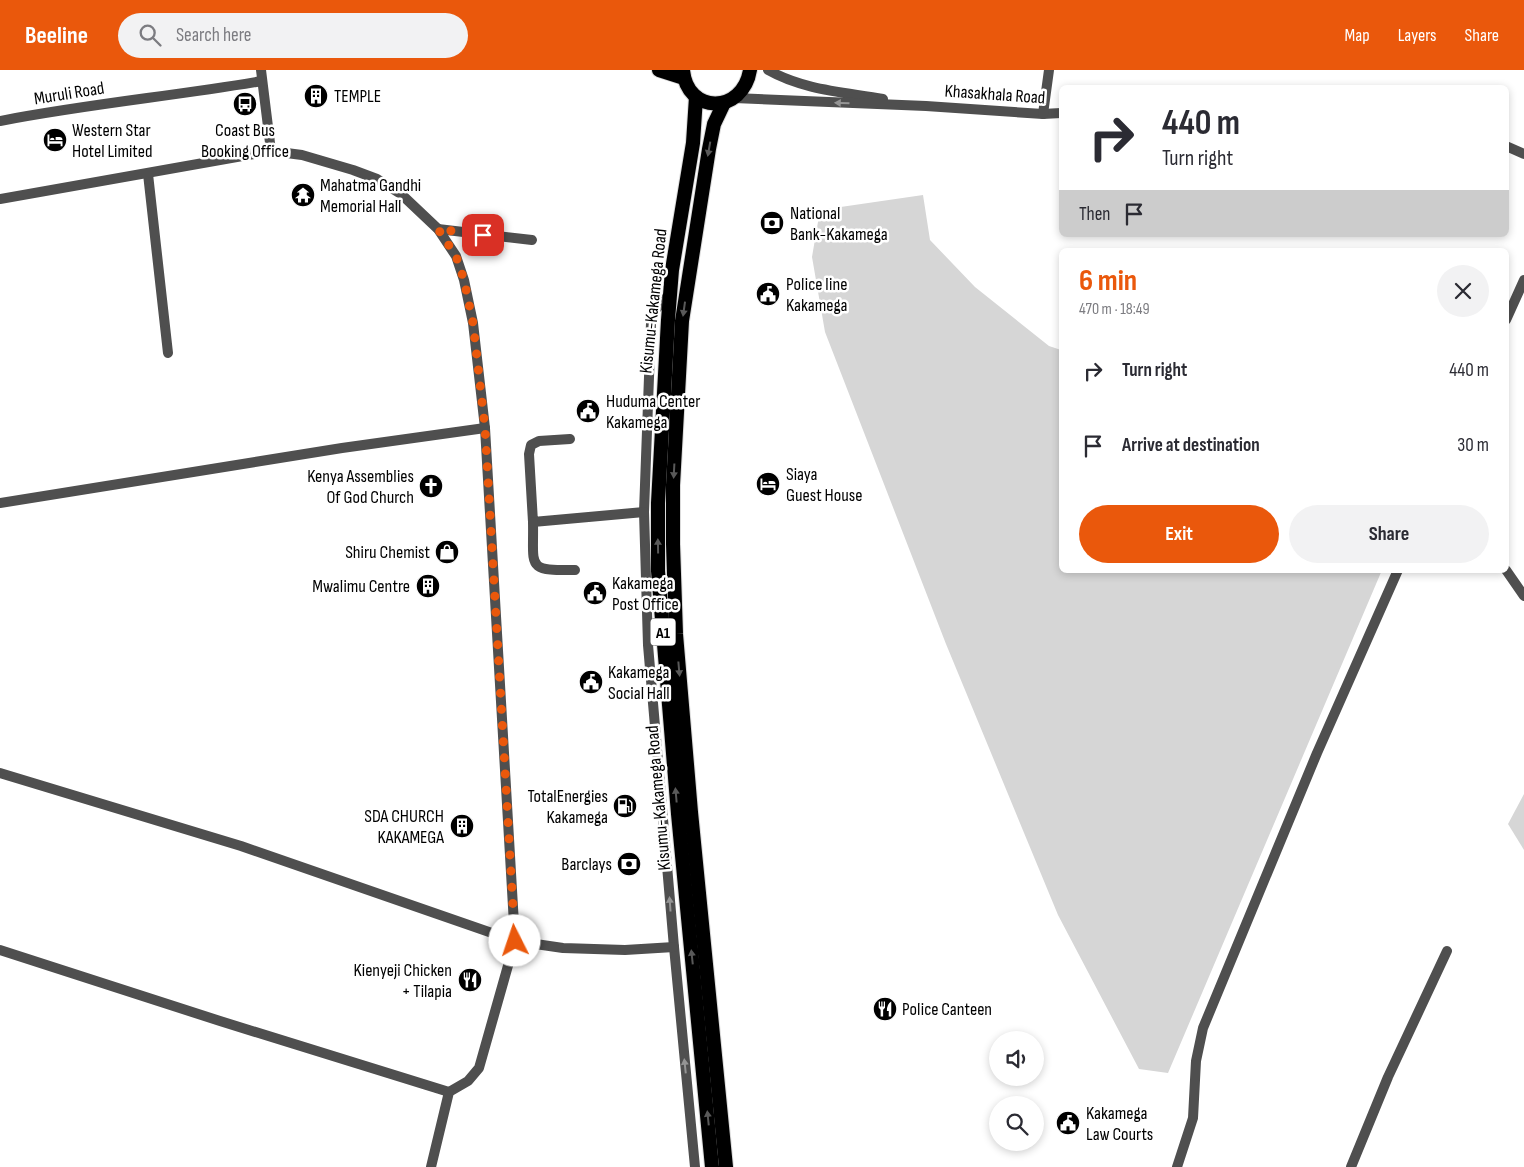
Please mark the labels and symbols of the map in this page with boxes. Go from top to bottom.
street label: Muruli Road [32,78,106,109]
street label: Khasakhala Road [944,81,1046,108]
building icon: TEMPLE [303,83,329,109]
place label: TEMPLE [334,86,381,107]
bus stop icon: Coast Bus Booking Office [232,91,258,117]
one-way arrow [834,99,850,107]
place label: Western Star Hotel Limited [72,120,152,162]
place label: Coast Bus Booking Office [201,120,289,162]
hotel icon: Western Star Hotel Limited [42,127,68,153]
one-way arrow [704,141,712,157]
place label: Mahatma Gandhi Memorial Hall [320,175,421,217]
temple icon: Mahatma Gandhi Memorial Hall [290,182,316,208]
place label: National Bank-Kakamega [790,203,888,245]
bank icon: National Bank-Kakamega [759,210,785,236]
pin [462,214,504,256]
street label: Kisumu-Kakamega Road [635,228,672,375]
place label: Police line Kakamega [786,274,848,316]
public building icon: Police line Kakamega [755,281,781,307]
one-way arrow [680,302,688,318]
place label: Huduma Center Kakamega [606,391,700,433]
public building icon: Huduma Center Kakamega [575,398,601,424]
one-way arrow [669,464,677,480]
place label: Siaya Guest House [786,464,862,506]
place label: Kenya Assemblies Of God Church [307,466,414,508]
hotel icon: Siaya Guest House [755,471,781,497]
church icon: Kenya Assemblies Of God Church [418,473,444,499]
one-way arrow [654,537,662,553]
shop icon: Shiru Chemist [434,539,460,565]
place label: Shiru Chemist [345,542,430,563]
building icon: Mwalimu Centre [415,573,441,599]
place label: Kakamega Post Office [612,573,679,615]
place label: Mwalimu Centre [312,576,410,597]
public building icon: Kakamega Post Office [582,580,608,606]
road number: A1 [650,618,676,646]
one-way arrow [675,661,683,677]
place label: Kakamega Social Hall [608,662,670,704]
public building icon: Kakamega Social Hall [578,669,604,695]
street label: Kisumu-Kakamega Road [642,725,675,871]
place label: TotalEnergies Kakamega [527,786,608,828]
one-way arrow [672,787,680,803]
fuel station icon: TotalEnergies Kakamega [612,793,638,819]
place label: SDA CHURCH KAKAMEGA [364,806,444,848]
building icon: SDA CHURCH KAKAMEGA [449,813,475,839]
bank icon: Barclays [616,851,642,877]
place label: Barclays [561,854,612,875]
one-way arrow [666,896,674,912]
position arrow [488,914,540,966]
one-way arrow [688,948,696,964]
place label: Kienyeji Chicken + Tilapia [354,960,452,1002]
restaurant icon: Kienyeji Chicken + Tilapia [457,967,483,993]
restaurant icon: Police Canteen [872,996,898,1022]
place label: Police Canteen [902,999,992,1020]
one-way arrow [681,1058,689,1074]
place label: Kakamega Law Courts [1086,1103,1153,1145]
one-way arrow [703,1110,711,1126]
public building icon: Kakamega Law Courts [1055,1110,1081,1136]

